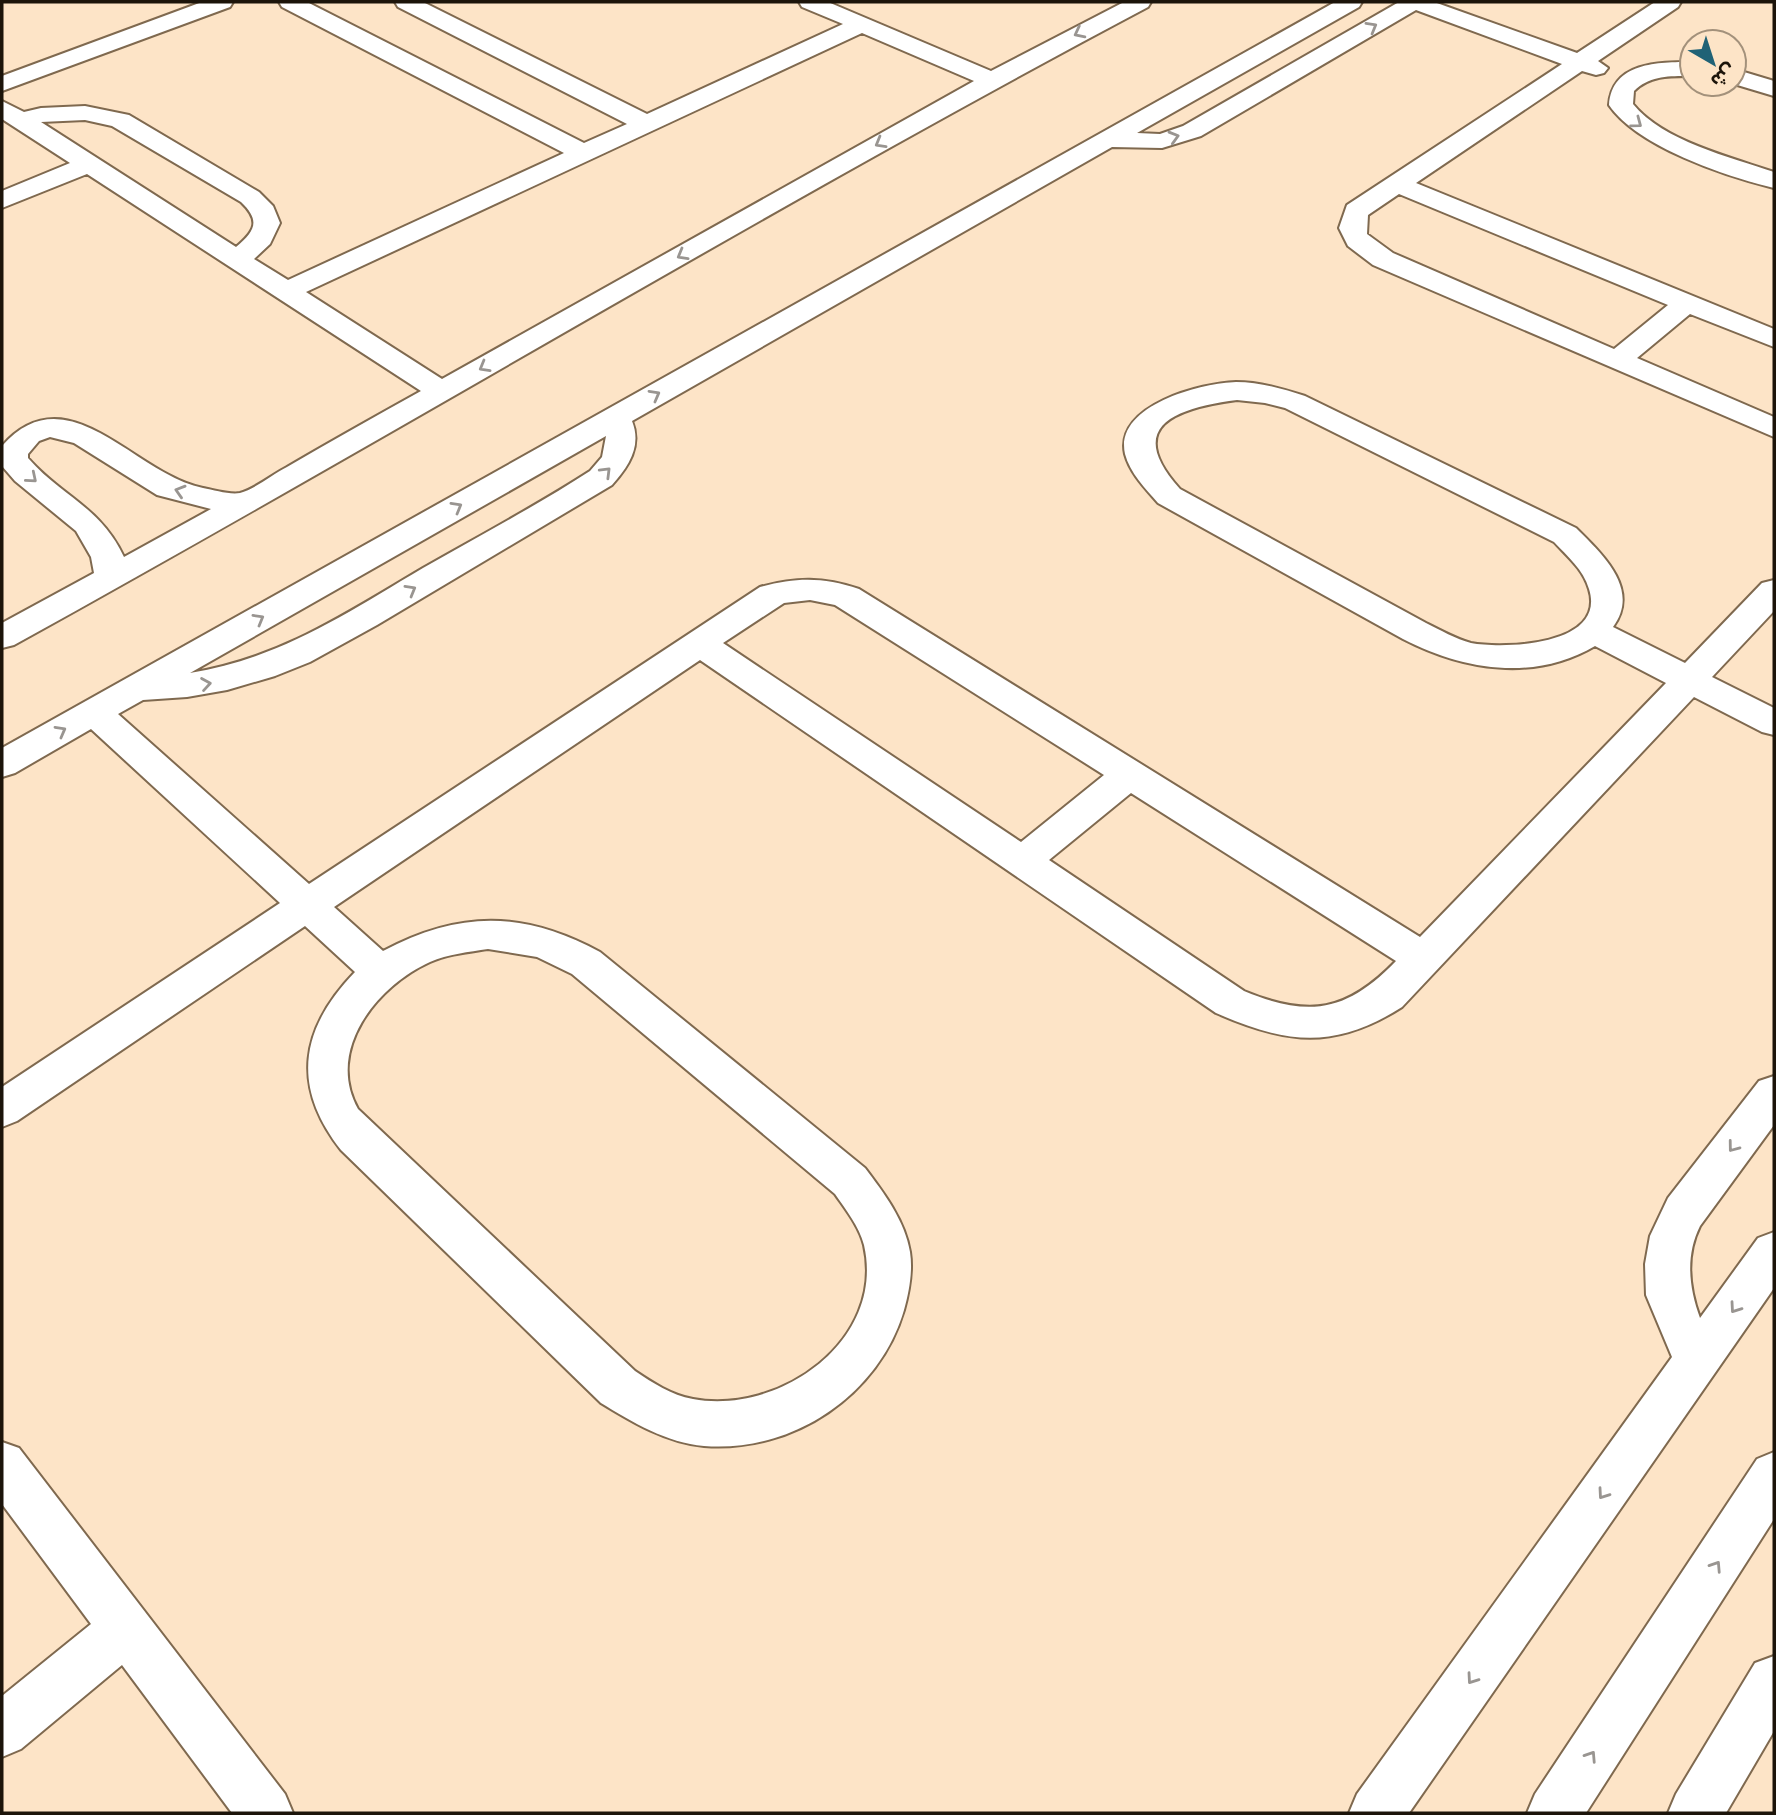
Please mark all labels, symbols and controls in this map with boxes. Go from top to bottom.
one-way arrow [1365,22,1378,35]
one-way arrow [1074,25,1086,38]
north arrow [1678,28,1748,98]
text: ش [1707,59,1741,93]
one-way arrow [1630,115,1642,128]
one-way arrow [1168,131,1180,145]
one-way arrow [875,135,887,148]
one-way arrow [677,247,689,260]
one-way arrow [478,359,491,372]
one-way arrow [648,390,661,403]
one-way arrow [597,468,610,481]
one-way arrow [24,470,37,482]
one-way arrow [175,485,187,500]
one-way arrow [450,502,463,515]
one-way arrow [404,585,417,598]
one-way arrow [252,614,265,627]
one-way arrow [200,677,212,692]
one-way arrow [54,726,67,739]
one-way arrow [1729,1139,1742,1152]
one-way arrow [1731,1300,1743,1313]
one-way arrow [1599,1486,1611,1499]
one-way arrow [1707,1560,1720,1573]
one-way arrow [1467,1671,1480,1684]
one-way arrow [1583,1751,1596,1764]

